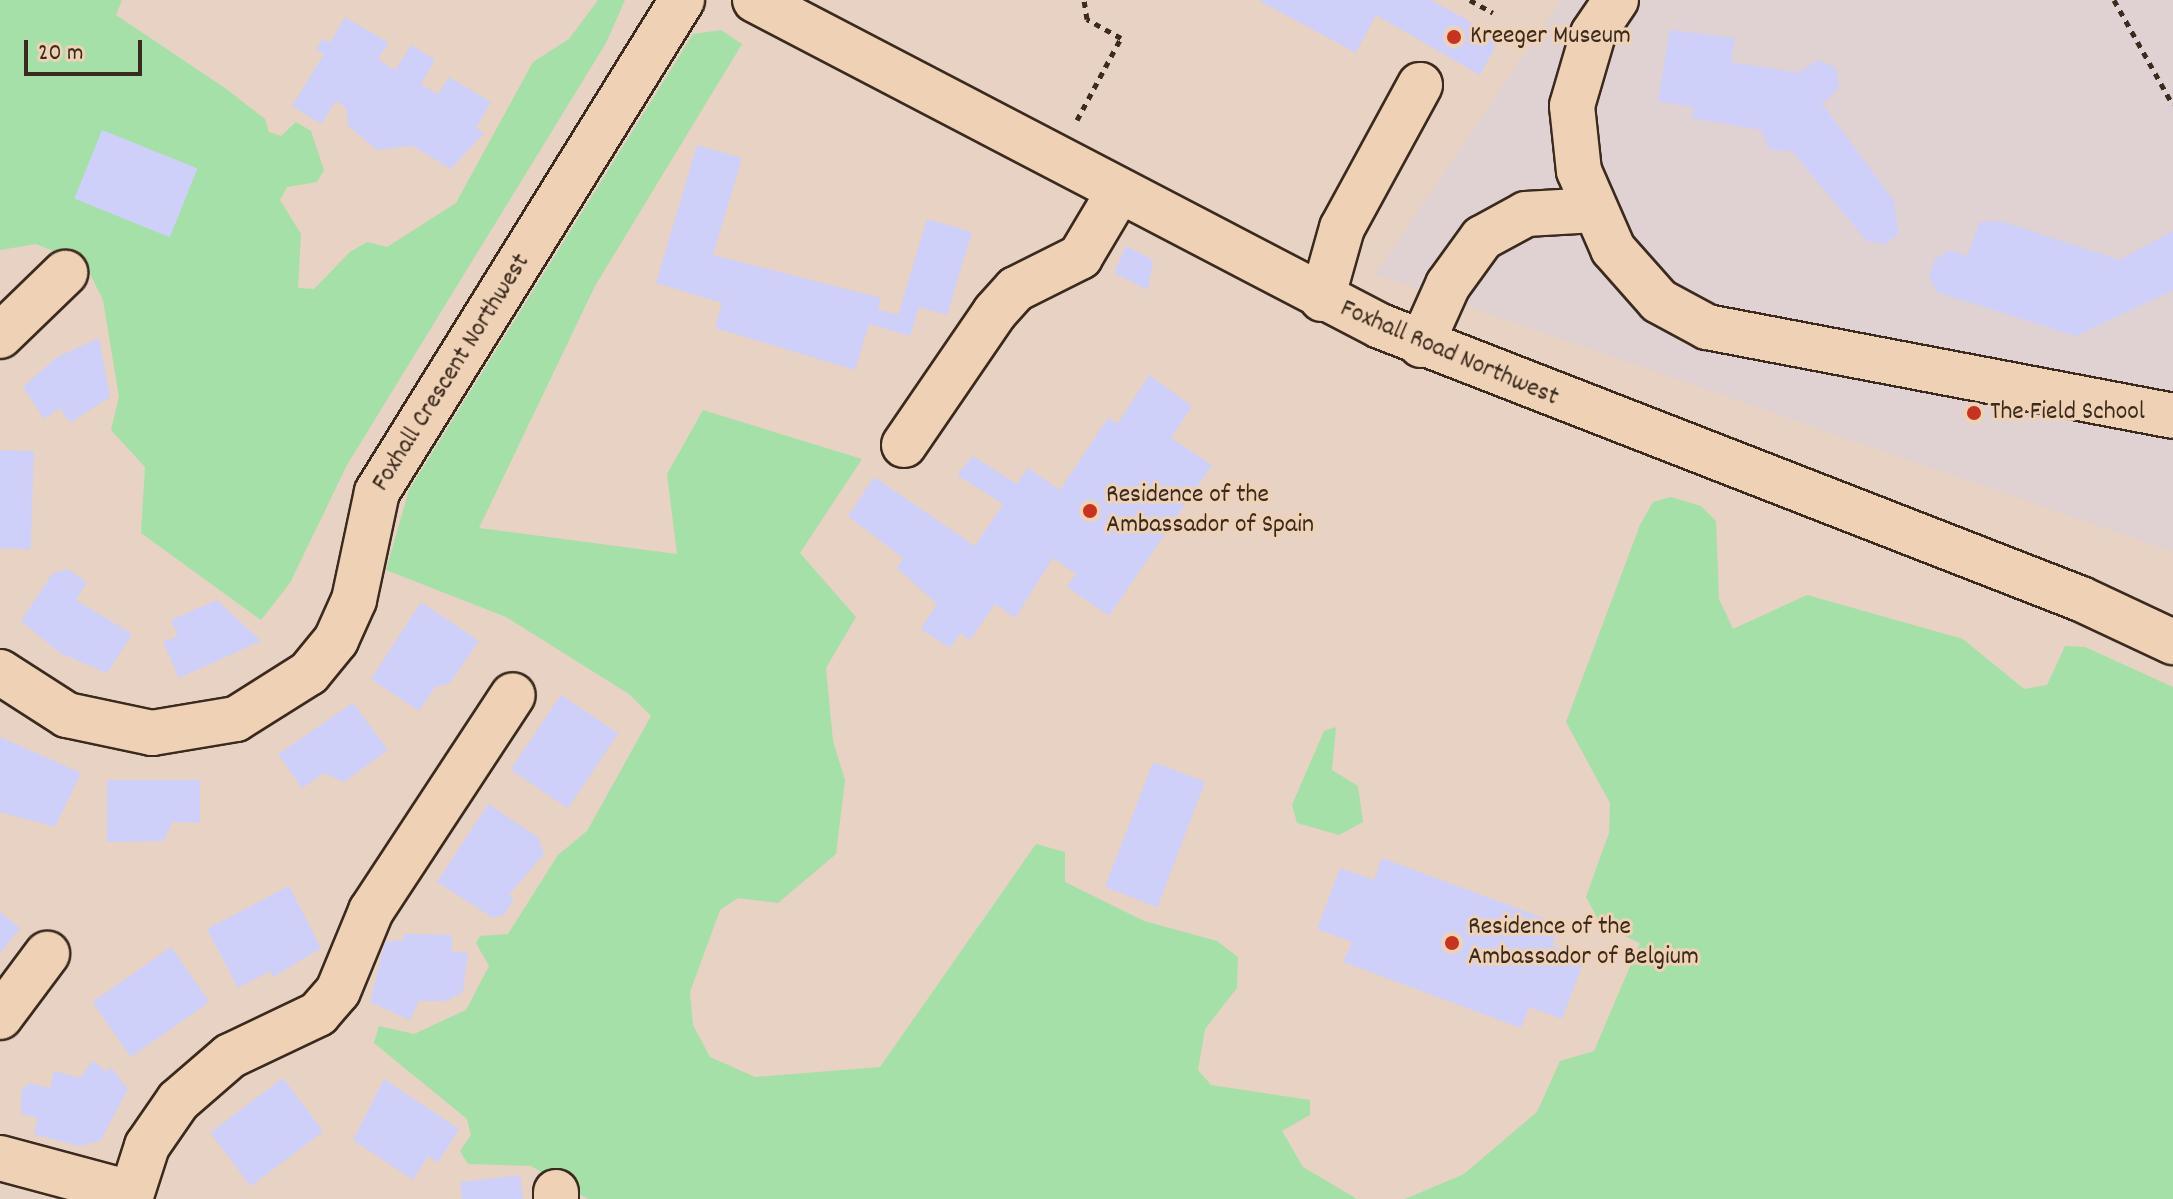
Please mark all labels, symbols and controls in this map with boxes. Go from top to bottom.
place label: Kreeger Museum [1470,21,1631,53]
scale bar [28,24,146,74]
marker: Kreeger Museum [1445,28,1463,46]
text: 20 m [38,37,84,71]
street label: Foxhall Crescent Northwest [366,249,538,497]
street label: Foxhall Road Northwest [1335,294,1563,414]
place label: The Field School [1990,397,2145,429]
marker: The Field School [1965,404,1983,422]
place label: Residence of the Ambassador of Spain [1106,480,1314,542]
marker: Residence of the Ambassador of Spain [1081,502,1099,520]
place label: Residence of the Ambassador of Belgium [1468,912,1699,974]
marker: Residence of the Ambassador of Belgium [1443,934,1461,952]

